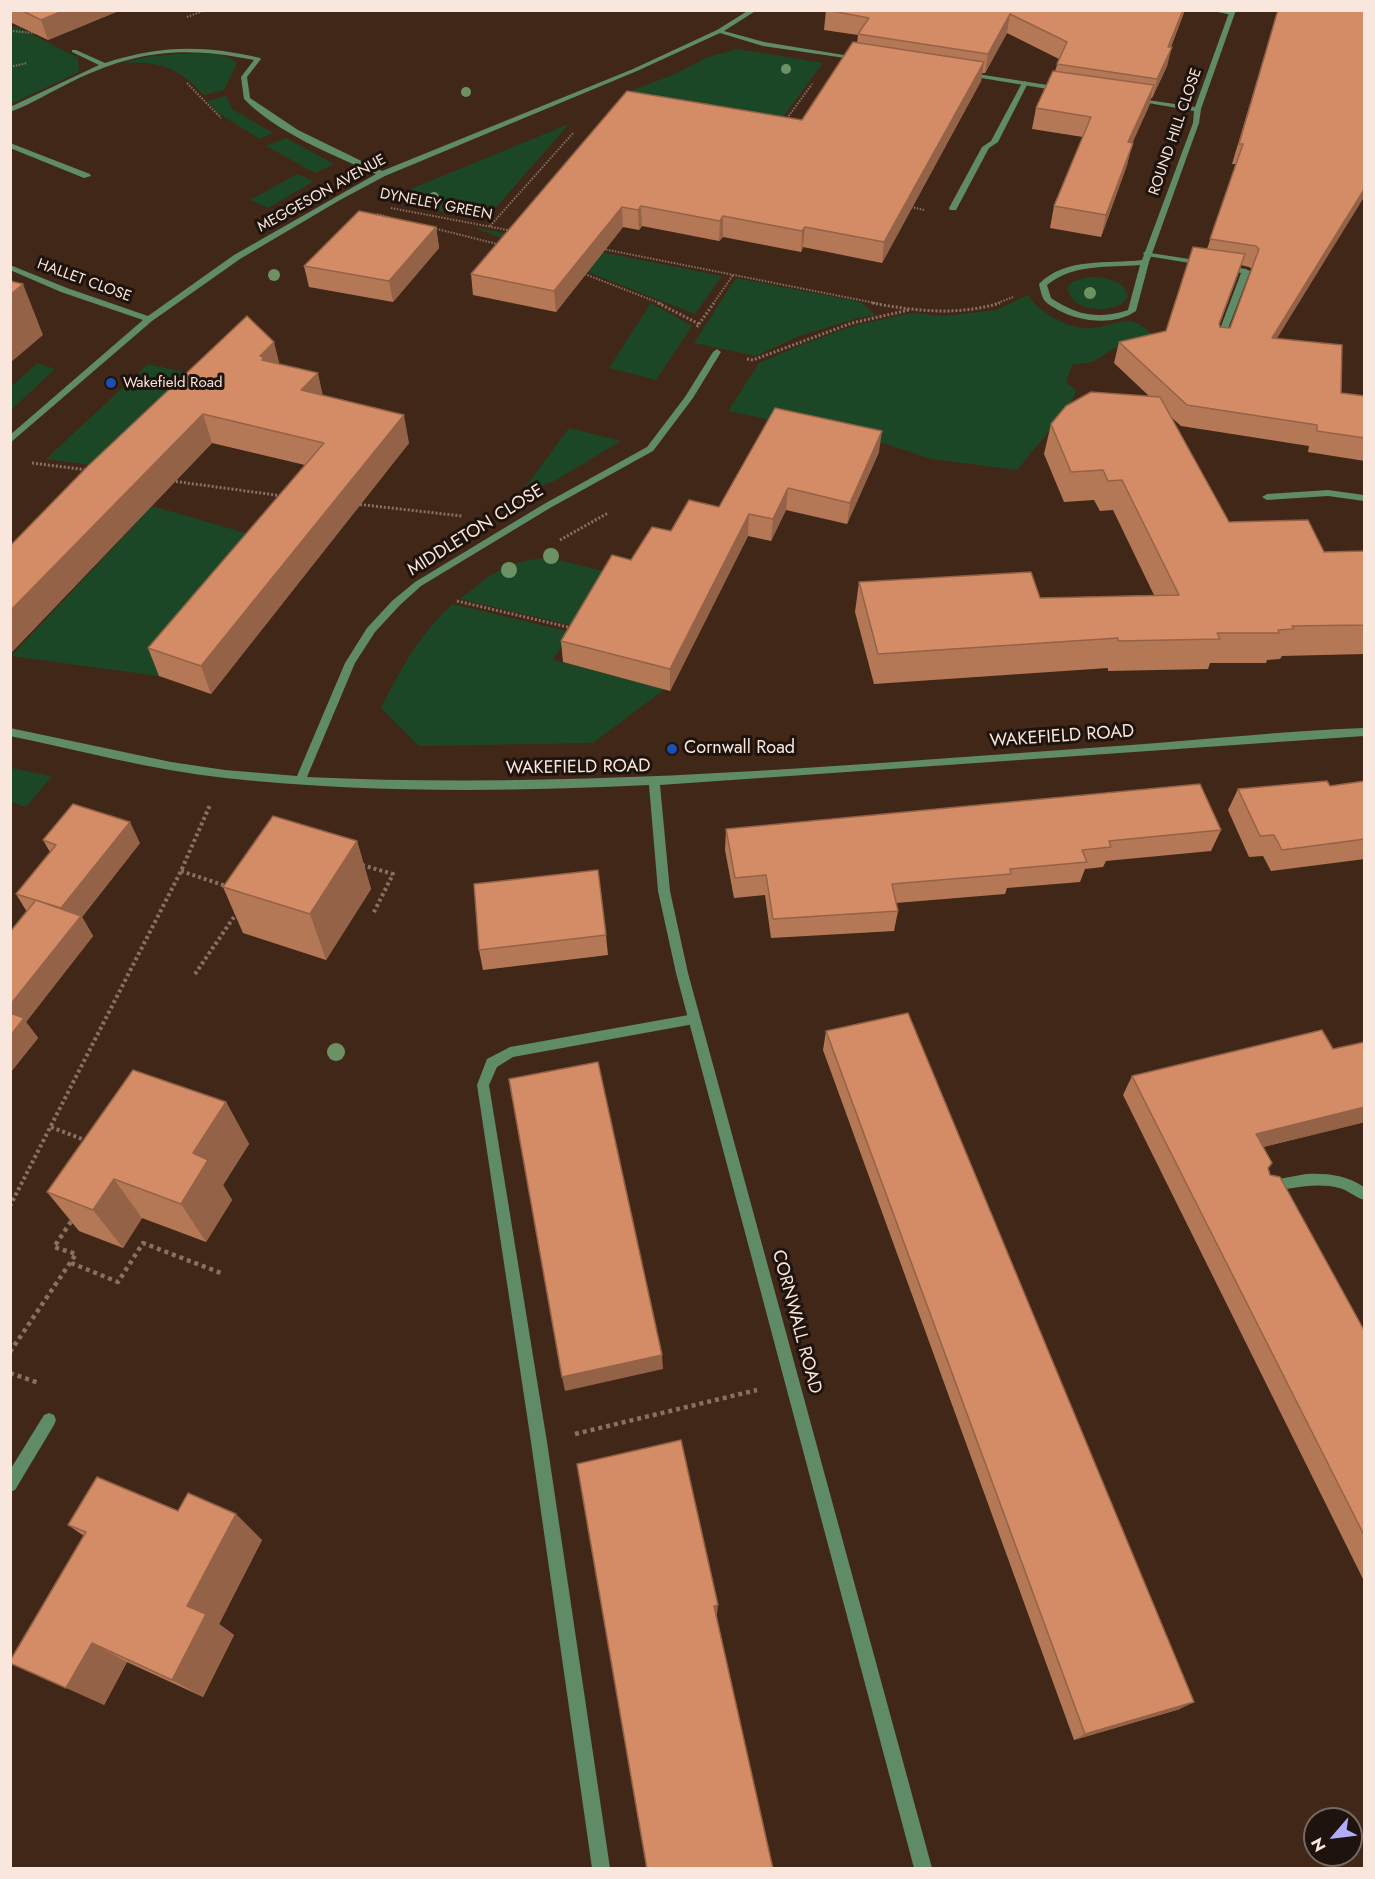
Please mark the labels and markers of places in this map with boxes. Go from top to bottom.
place label: Wakefield Road [123,374,222,392]
marker: Wakefield Road [104,376,118,390]
place label: Cornwall Road [684,738,795,760]
marker: Cornwall Road [665,742,679,756]

